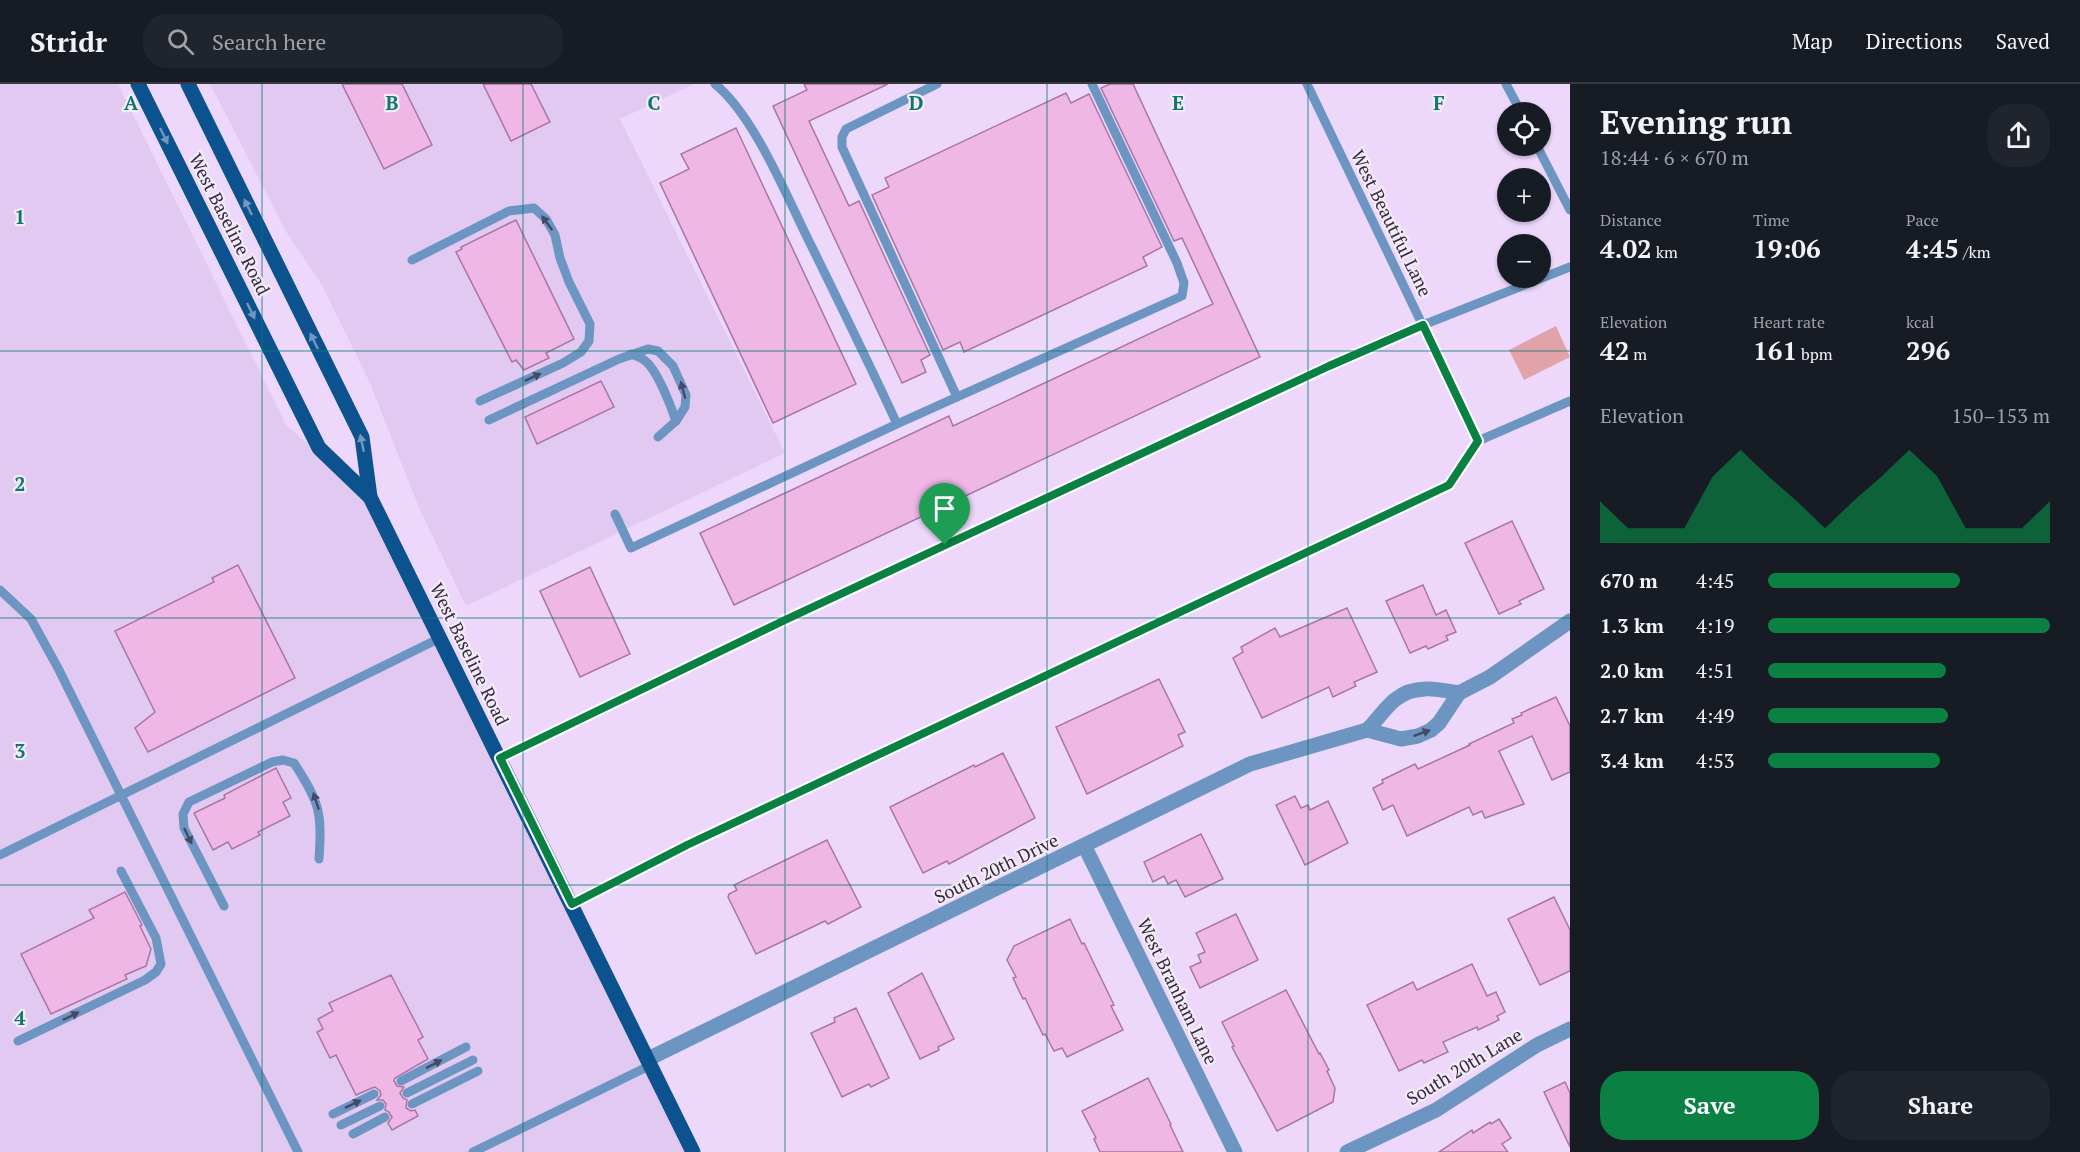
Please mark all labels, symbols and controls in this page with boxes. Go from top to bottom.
search box [143,14,563,68]
text: Stridr [30,23,107,60]
icon: search [164,25,197,58]
text: Search here [212,27,326,56]
text: Map [1792,27,1833,55]
text: Directions [1866,27,1963,55]
text: Saved [1996,27,2050,55]
text: A [124,89,139,116]
text: B [386,89,399,116]
text: C [647,89,661,116]
text: D [909,89,923,116]
text: E [1172,89,1184,116]
text: F [1433,89,1445,116]
text: Evening run [1600,100,1792,143]
map controls [1497,102,1551,288]
button: locate [1497,102,1551,156]
button: share [1987,104,2050,167]
one-way arrow [159,128,169,145]
text: 18:44 · 6 × 670 m [1600,144,1749,171]
street label: West Beautiful Lane [1346,146,1438,300]
street label: West Baseline Road [184,149,276,299]
button: + [1497,168,1551,222]
one-way arrow [244,199,253,216]
text: 1 [14,203,26,230]
text: Distance [1600,209,1662,231]
text: Time [1753,209,1790,231]
text: Pace [1906,209,1939,231]
one-way arrow [541,215,553,231]
text: 4.02 [1600,231,1652,265]
text: 19:06 [1753,231,1821,265]
text: 4:45 [1906,231,1959,265]
button: − [1497,234,1551,288]
text: km [1652,241,1678,263]
text: /km [1959,241,1990,263]
one-way arrow [246,302,256,319]
text: Elevation [1600,311,1667,333]
text: Heart rate [1753,311,1825,333]
text: kcal [1906,311,1934,333]
one-way arrow [309,332,319,349]
text: 42 [1600,333,1629,367]
text: 161 [1753,333,1797,367]
text: 296 [1906,333,1950,367]
text: m [1629,343,1647,365]
text: bpm [1797,343,1833,365]
one-way arrow [525,372,542,381]
one-way arrow [677,381,687,399]
text: Elevation [1600,402,1684,429]
text: 150–153 m [1951,402,2050,429]
one-way arrow [356,434,366,452]
text: 2 [14,470,26,497]
pin [919,483,970,545]
icon: arrive [928,492,961,525]
text: 670 m [1600,567,1658,594]
text: 4:45 [1696,567,1735,594]
street label: West Baseline Road [425,579,515,729]
text: 1.3 km [1600,612,1664,639]
text: 4:19 [1696,612,1735,639]
text: 2.0 km [1600,657,1664,684]
text: 4:51 [1696,657,1735,684]
text: 2.7 km [1600,702,1664,729]
text: 4:49 [1696,702,1735,729]
one-way arrow [1413,728,1431,738]
text: 3 [14,737,26,764]
text: 3.4 km [1600,747,1664,774]
text: 4:53 [1696,747,1735,774]
one-way arrow [311,792,320,810]
one-way arrow [184,827,193,844]
street label: South 20th Drive [930,828,1062,908]
street label: West Branham Lane [1132,914,1224,1068]
text: 4 [14,1004,26,1031]
one-way arrow [62,1011,79,1020]
street label: South 20th Lane [1402,1022,1526,1110]
one-way arrow [425,1059,442,1069]
button: Save [1600,1071,1819,1140]
button: Share [1831,1071,2050,1140]
one-way arrow [345,1099,362,1109]

